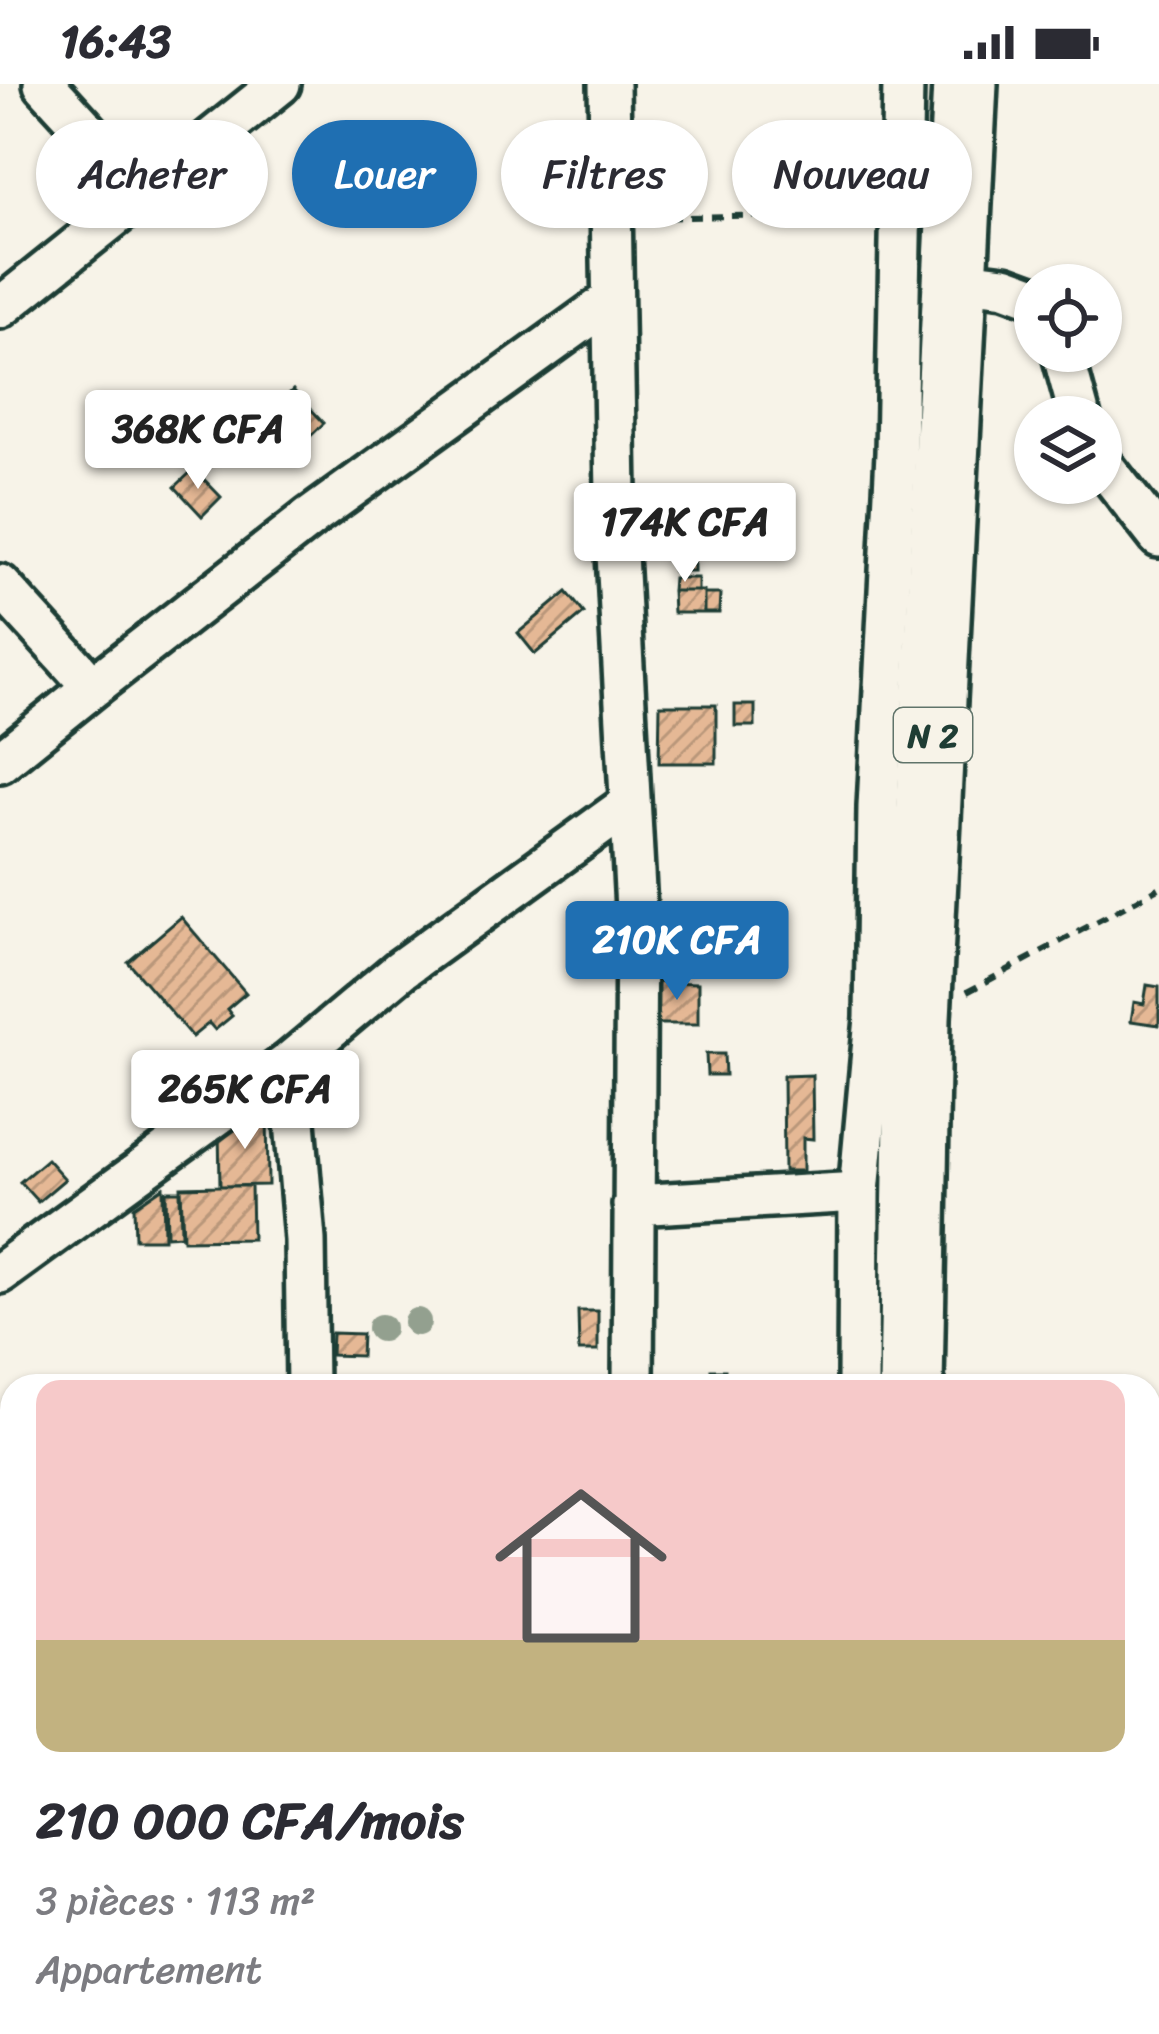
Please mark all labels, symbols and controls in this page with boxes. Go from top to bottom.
text: 16:43 [60,2,171,82]
chip: Acheter [36,120,268,228]
chip: Louer [292,120,477,228]
chip: Filtres [501,120,708,228]
chip: Nouveau [732,120,972,228]
map controls [1014,264,1122,504]
button: locate [1014,264,1122,372]
pin: 368K CFA [74,390,322,492]
text: 368K CFA [112,394,284,463]
button: layers [1014,396,1122,504]
pin: 174K CFA [561,483,809,585]
text: 174K CFA [601,487,769,556]
road number: N 2 [894,708,972,762]
pin: 210K CFA [553,901,801,1003]
text: 210K CFA [593,905,761,974]
pin: 265K CFA [121,1050,369,1152]
text: 265K CFA [158,1054,332,1123]
icon: home [473,1458,689,1674]
text: 210 000 CFA/mois [36,1776,464,1866]
text: 3 pièces · 113 m² [36,1866,315,1935]
text: Appartement [36,1935,262,2004]

